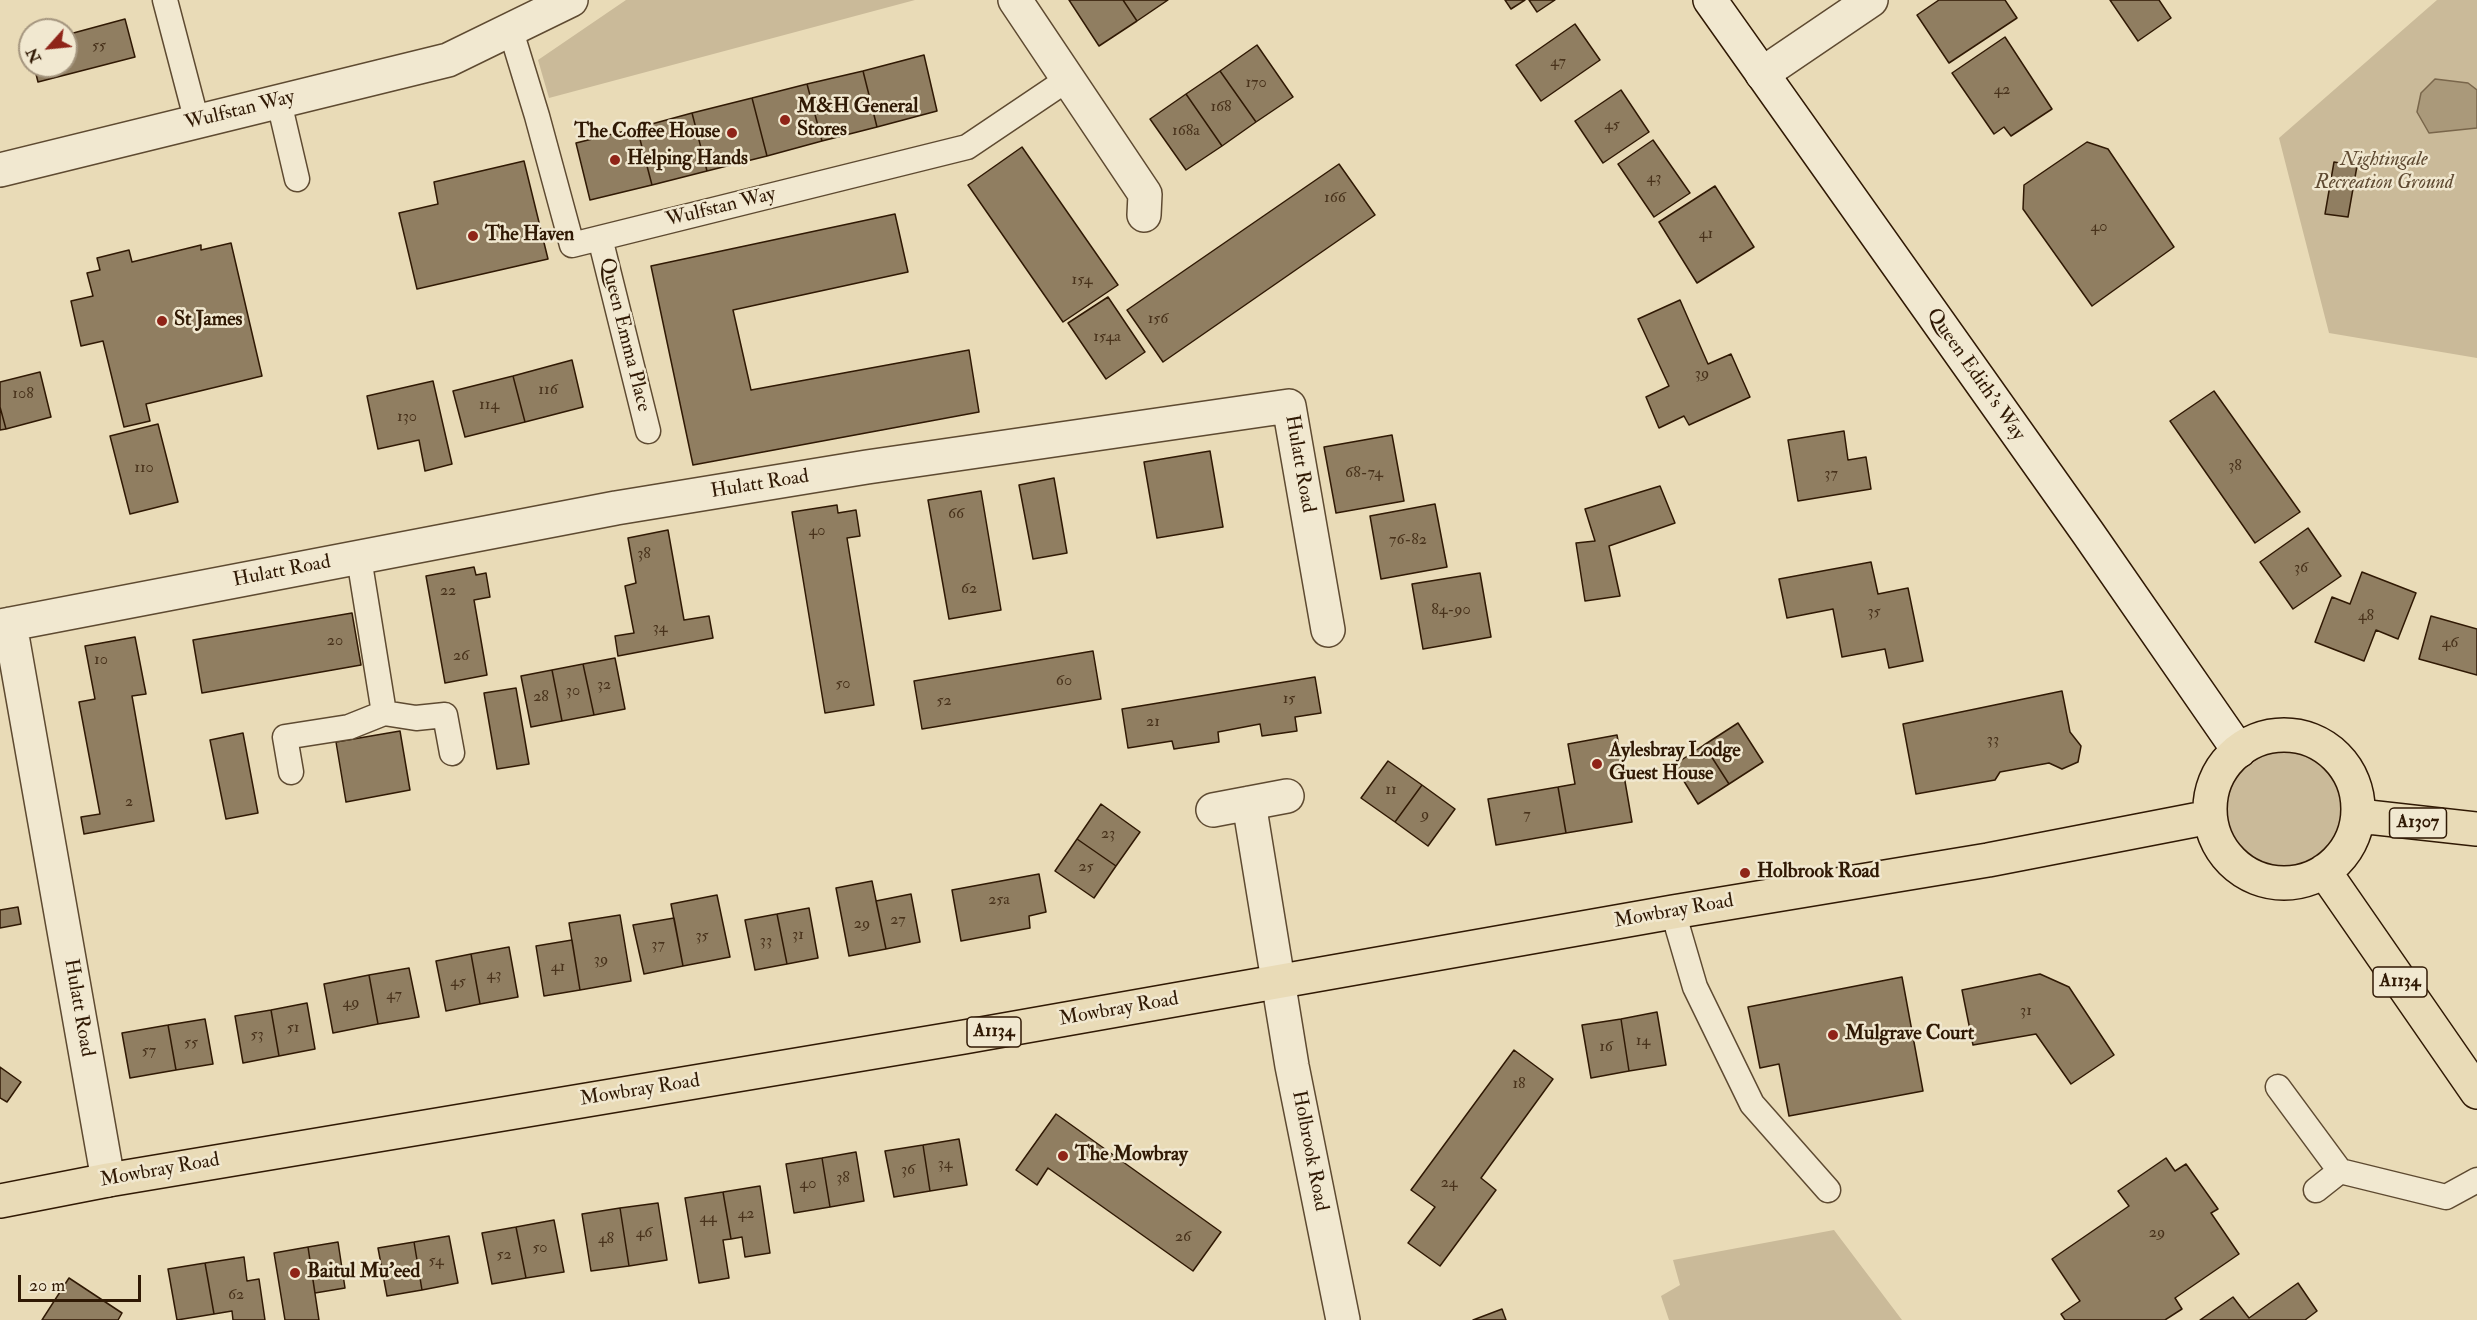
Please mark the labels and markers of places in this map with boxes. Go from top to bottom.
place label: M&H General Stores [797,96,918,143]
marker: M&H General Stores [778,113,792,127]
place label: The Coffee House [574,121,720,145]
marker: The Coffee House [725,126,739,140]
place label: Helping Hands [627,148,748,172]
marker: Helping Hands [608,153,622,167]
place label: The Haven [485,224,574,248]
marker: The Haven [466,229,480,243]
place label: St James [174,309,242,333]
marker: St James [155,314,169,328]
place label: Aylesbray Lodge Guest House [1609,740,1741,787]
marker: Aylesbray Lodge Guest House [1590,757,1604,771]
place label: Holbrook Road [1757,861,1880,885]
marker: Holbrook Road [1738,866,1752,880]
place label: Mulgrave Court [1845,1023,1974,1047]
marker: Mulgrave Court [1826,1028,1840,1042]
place label: The Mowbray [1075,1144,1188,1168]
marker: The Mowbray [1056,1149,1070,1163]
place label: Baitul Mu'eed [307,1261,420,1285]
marker: Baitul Mu'eed [288,1266,302,1280]

